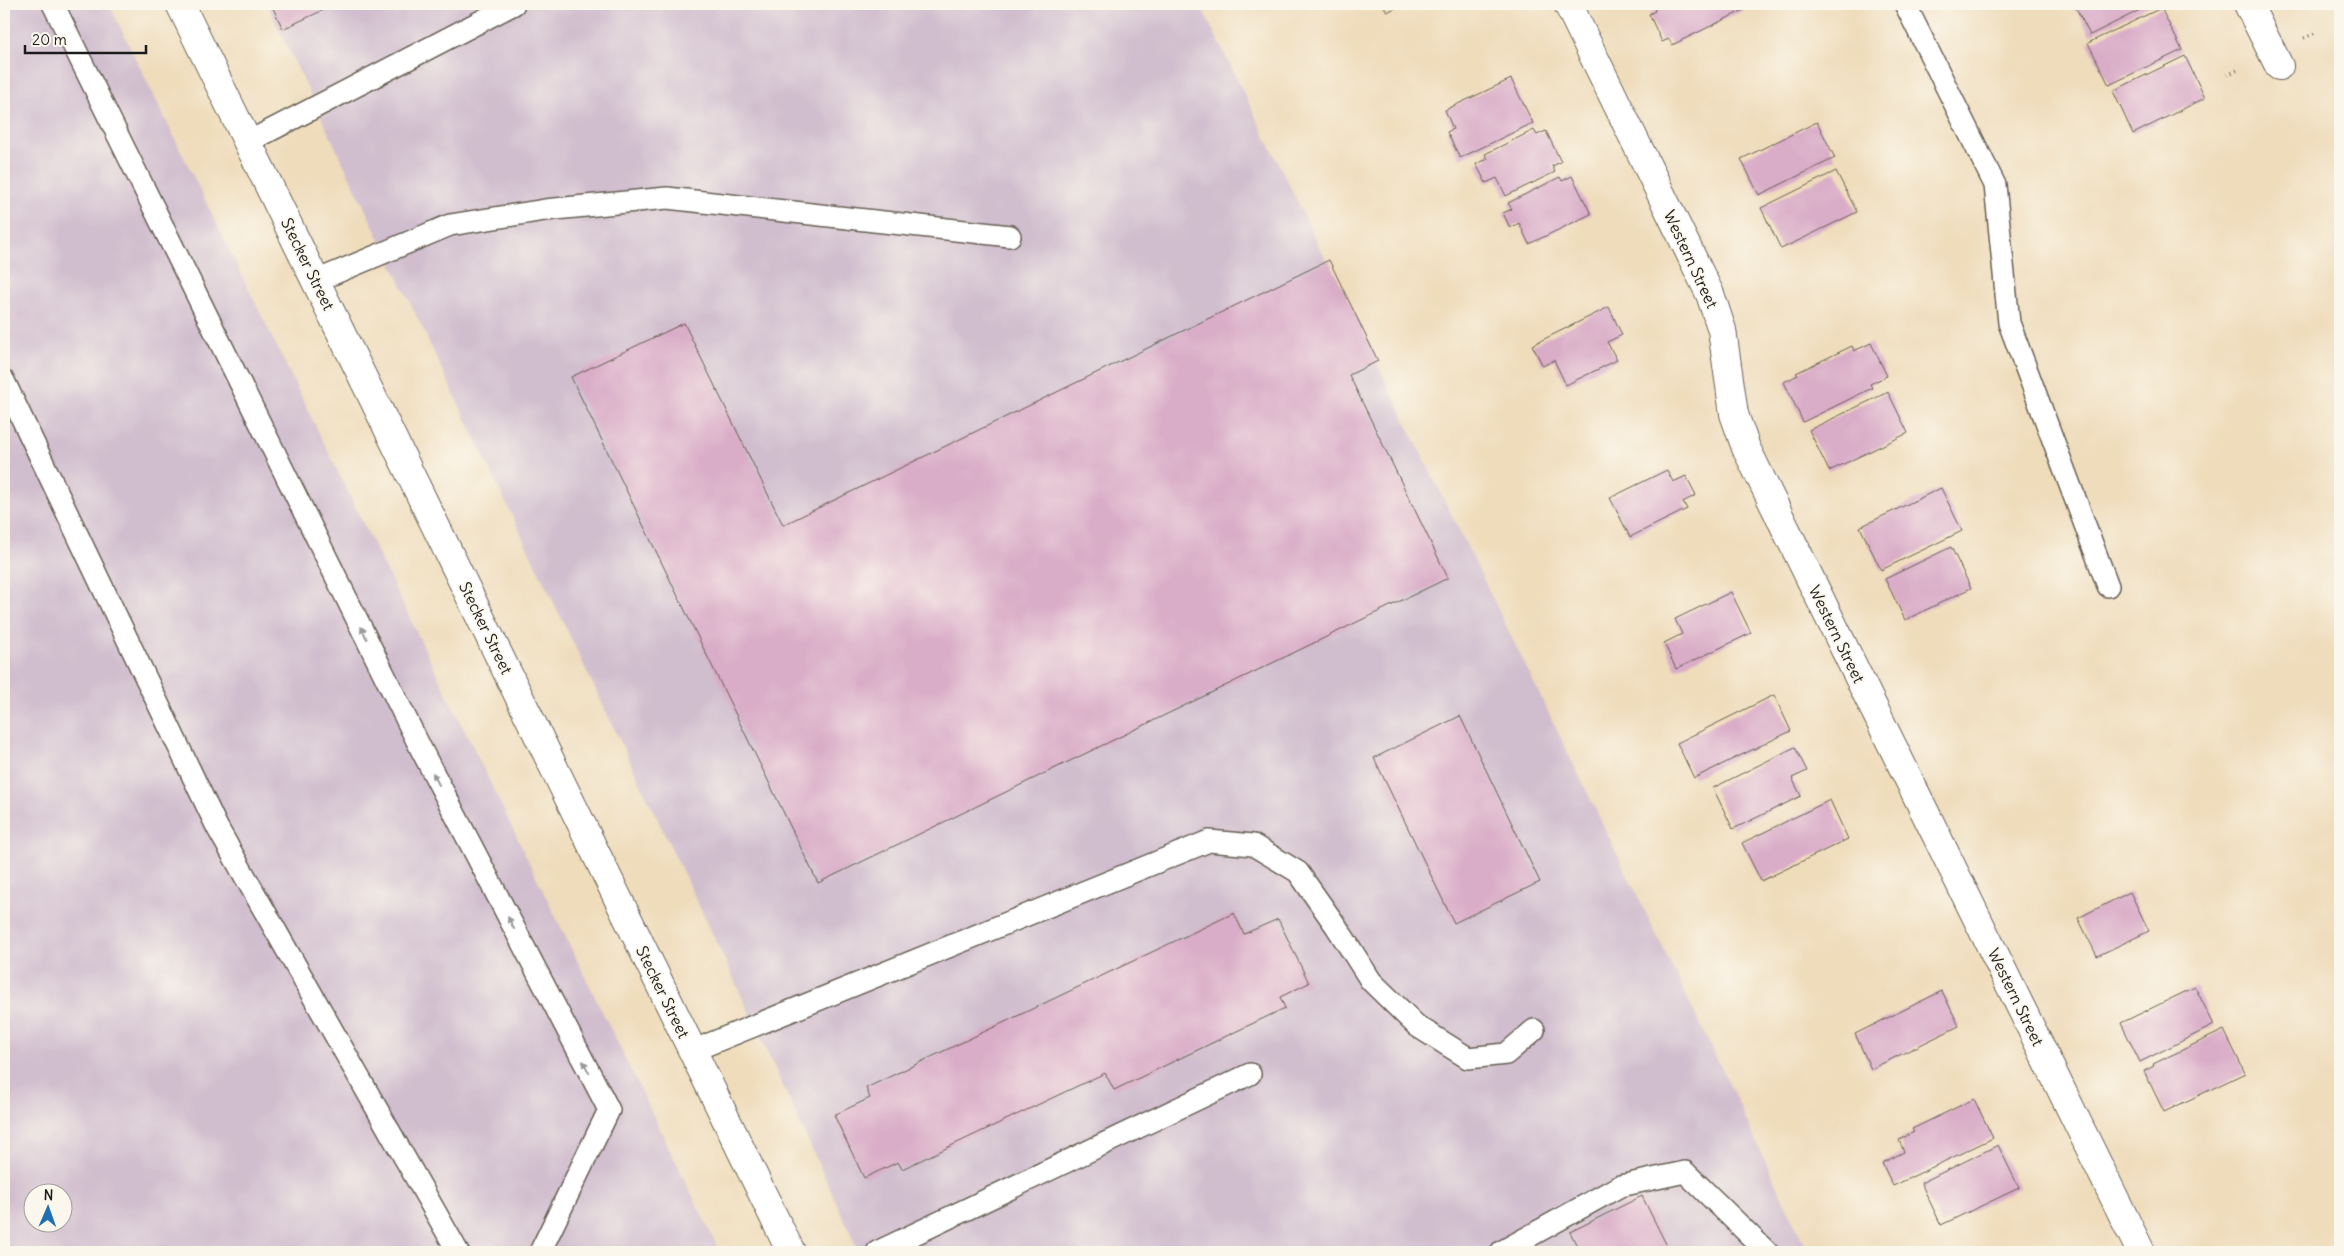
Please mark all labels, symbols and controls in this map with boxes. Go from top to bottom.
scale bar [25,22,146,54]
text: 20 m [32,30,67,49]
street label: Western Street [1660,207,1723,312]
street label: Stecker Street [277,215,339,314]
street label: Stecker Street [455,579,517,678]
street label: Western Street [1805,582,1869,687]
one-way arrow [360,626,368,640]
one-way arrow [432,771,440,786]
one-way arrow [507,916,515,930]
street label: Stecker Street [632,943,694,1042]
street label: Western Street [1984,945,2048,1050]
one-way arrow [582,1060,590,1074]
north arrow [22,1184,72,1234]
text: N [43,1186,54,1204]

